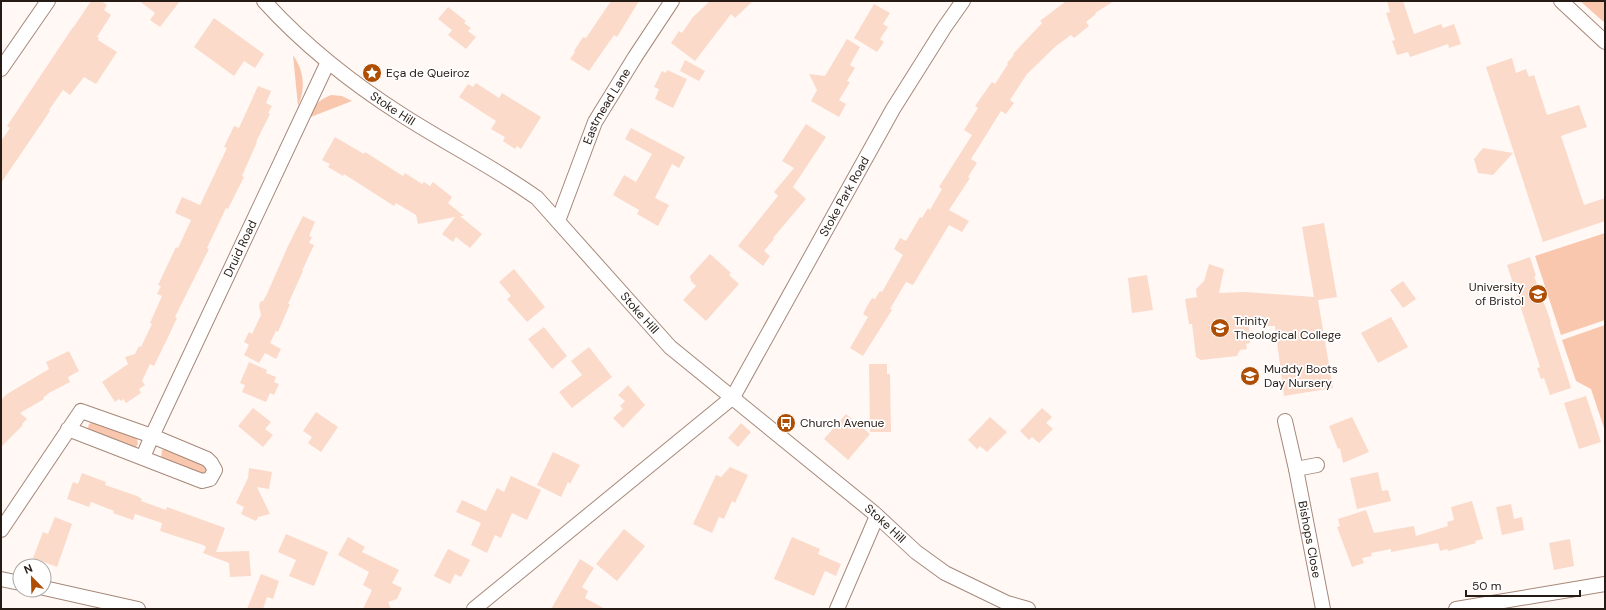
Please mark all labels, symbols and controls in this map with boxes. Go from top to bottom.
place icon: Eça de Queiroz [361,62,383,84]
place label: Eça de Queiroz [386,65,470,81]
street label: Eastmead Lane [579,65,634,147]
street label: Stoke Hill [367,88,418,129]
street label: Stoke Park Road [816,154,873,239]
street label: Druid Road [220,217,260,280]
place label: University of Bristol [1469,279,1524,309]
school or university icon: University of Bristol [1527,283,1549,305]
street label: Stoke Hill [617,289,662,337]
place label: Trinity Theological College [1234,313,1341,343]
school or university icon: Trinity Theological College [1209,317,1231,339]
place label: Muddy Boots Day Nursery [1264,361,1338,391]
school or university icon: Muddy Boots Day Nursery [1239,365,1261,387]
bus stop icon: Church Avenue [775,412,797,434]
place label: Church Avenue [800,415,885,431]
street label: Stoke Hill [861,500,909,547]
street label: Bishops Close [1294,500,1325,580]
north arrow [12,558,52,598]
text: N [22,561,35,577]
scale bar [1466,572,1580,598]
text: 50 m [1472,578,1501,594]

